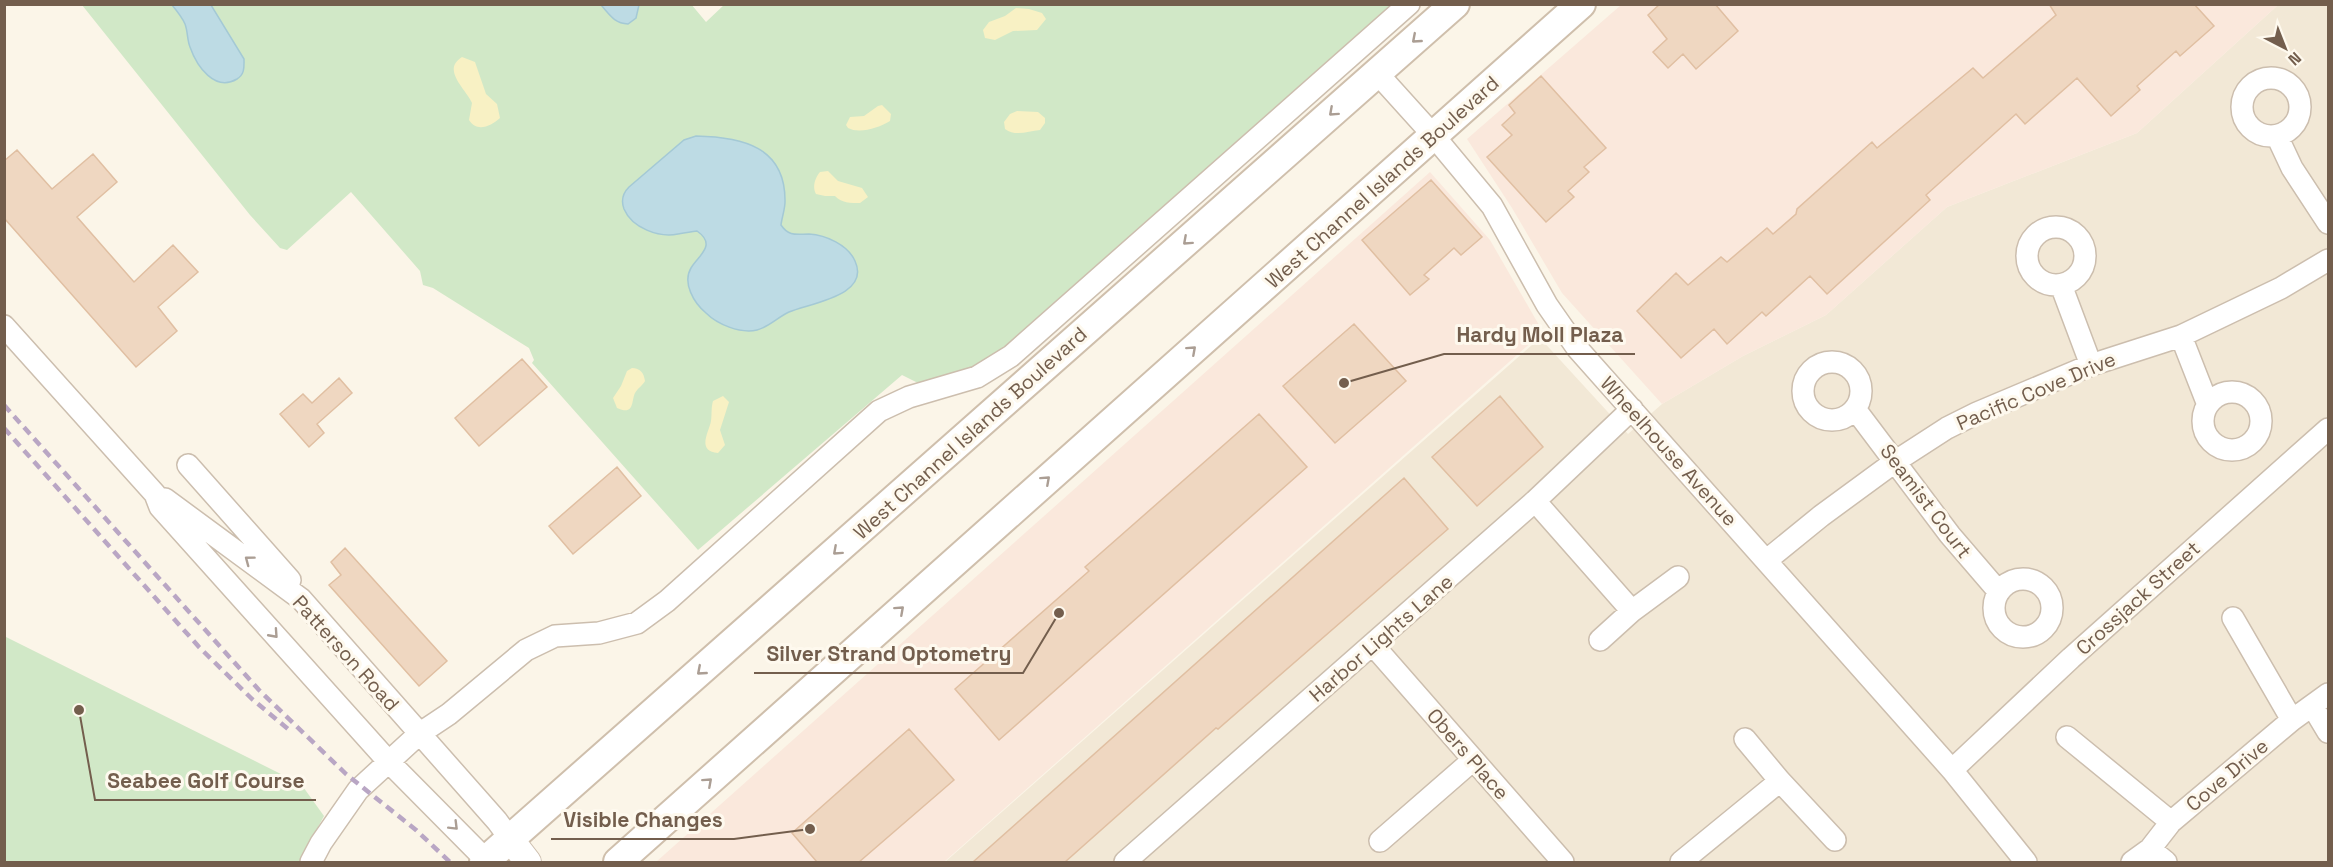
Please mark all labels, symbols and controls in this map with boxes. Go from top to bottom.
north arrow [2255,18,2315,78]
one-way arrow [1412,32,1423,43]
text: N [2284,47,2306,70]
street label: West Channel Islands Boulevard [1260,70,1504,294]
one-way arrow [1329,104,1340,115]
one-way arrow [1183,234,1194,245]
callout: Hardy Moll Plaza [1444,315,1635,354]
street label: West Channel Islands Boulevard [848,321,1092,545]
text: Hardy Moll Plaza [1457,321,1623,348]
one-way arrow [1185,346,1196,357]
street label: Pacific Cove Drive [1953,346,2119,436]
street label: Wheelhouse Avenue [1595,371,1743,531]
street label: Seamist Court [1875,439,1977,563]
one-way arrow [1039,476,1050,487]
street label: Crossjack Street [2070,535,2206,661]
one-way arrow [833,544,844,555]
one-way arrow [244,556,255,567]
street label: Harbor Lights Lane [1304,568,1458,708]
street label: Patterson Road [287,589,405,717]
one-way arrow [894,606,904,617]
one-way arrow [267,627,278,638]
callout: Silver Strand Optometry [754,634,1023,673]
text: Silver Strand Optometry [767,640,1011,667]
one-way arrow [698,664,708,675]
street label: Obers Place [1421,703,1515,805]
street label: Cove Drive [2180,733,2274,817]
callout: Seabee Golf Course [95,761,316,800]
text: Seabee Golf Course [107,767,305,794]
one-way arrow [701,778,712,789]
callout: Visible Changes [551,800,734,839]
text: Visible Changes [563,806,723,833]
one-way arrow [446,819,457,830]

